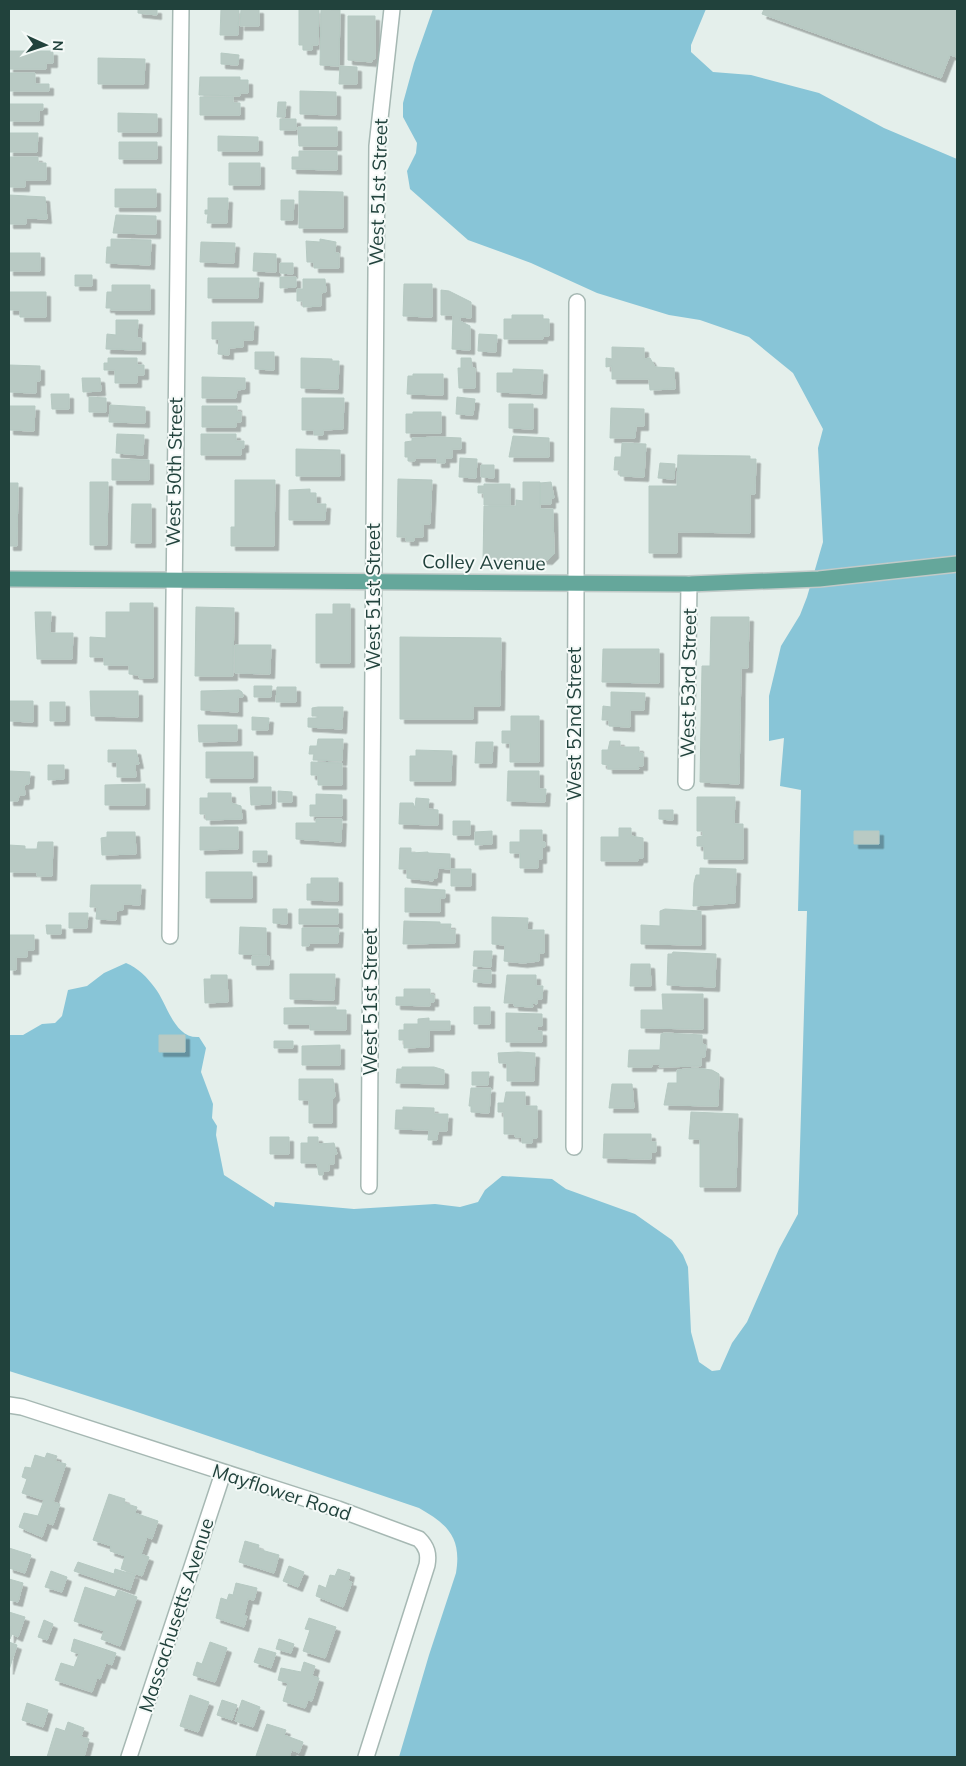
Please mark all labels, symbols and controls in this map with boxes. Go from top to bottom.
north arrow [20,20,70,70]
text: N [49,40,67,51]
street label: West 51st Street [363,117,393,266]
street label: West 50th Street [161,397,187,547]
street label: West 51st Street [361,523,385,671]
street label: Colley Avenue [422,549,546,575]
street label: West 53rd Street [675,608,701,758]
street label: West 52nd Street [562,647,586,801]
street label: West 51st Street [358,928,382,1076]
street label: Mayflower Road [210,1458,354,1526]
street label: Massachusetts Avenue [133,1515,219,1715]

